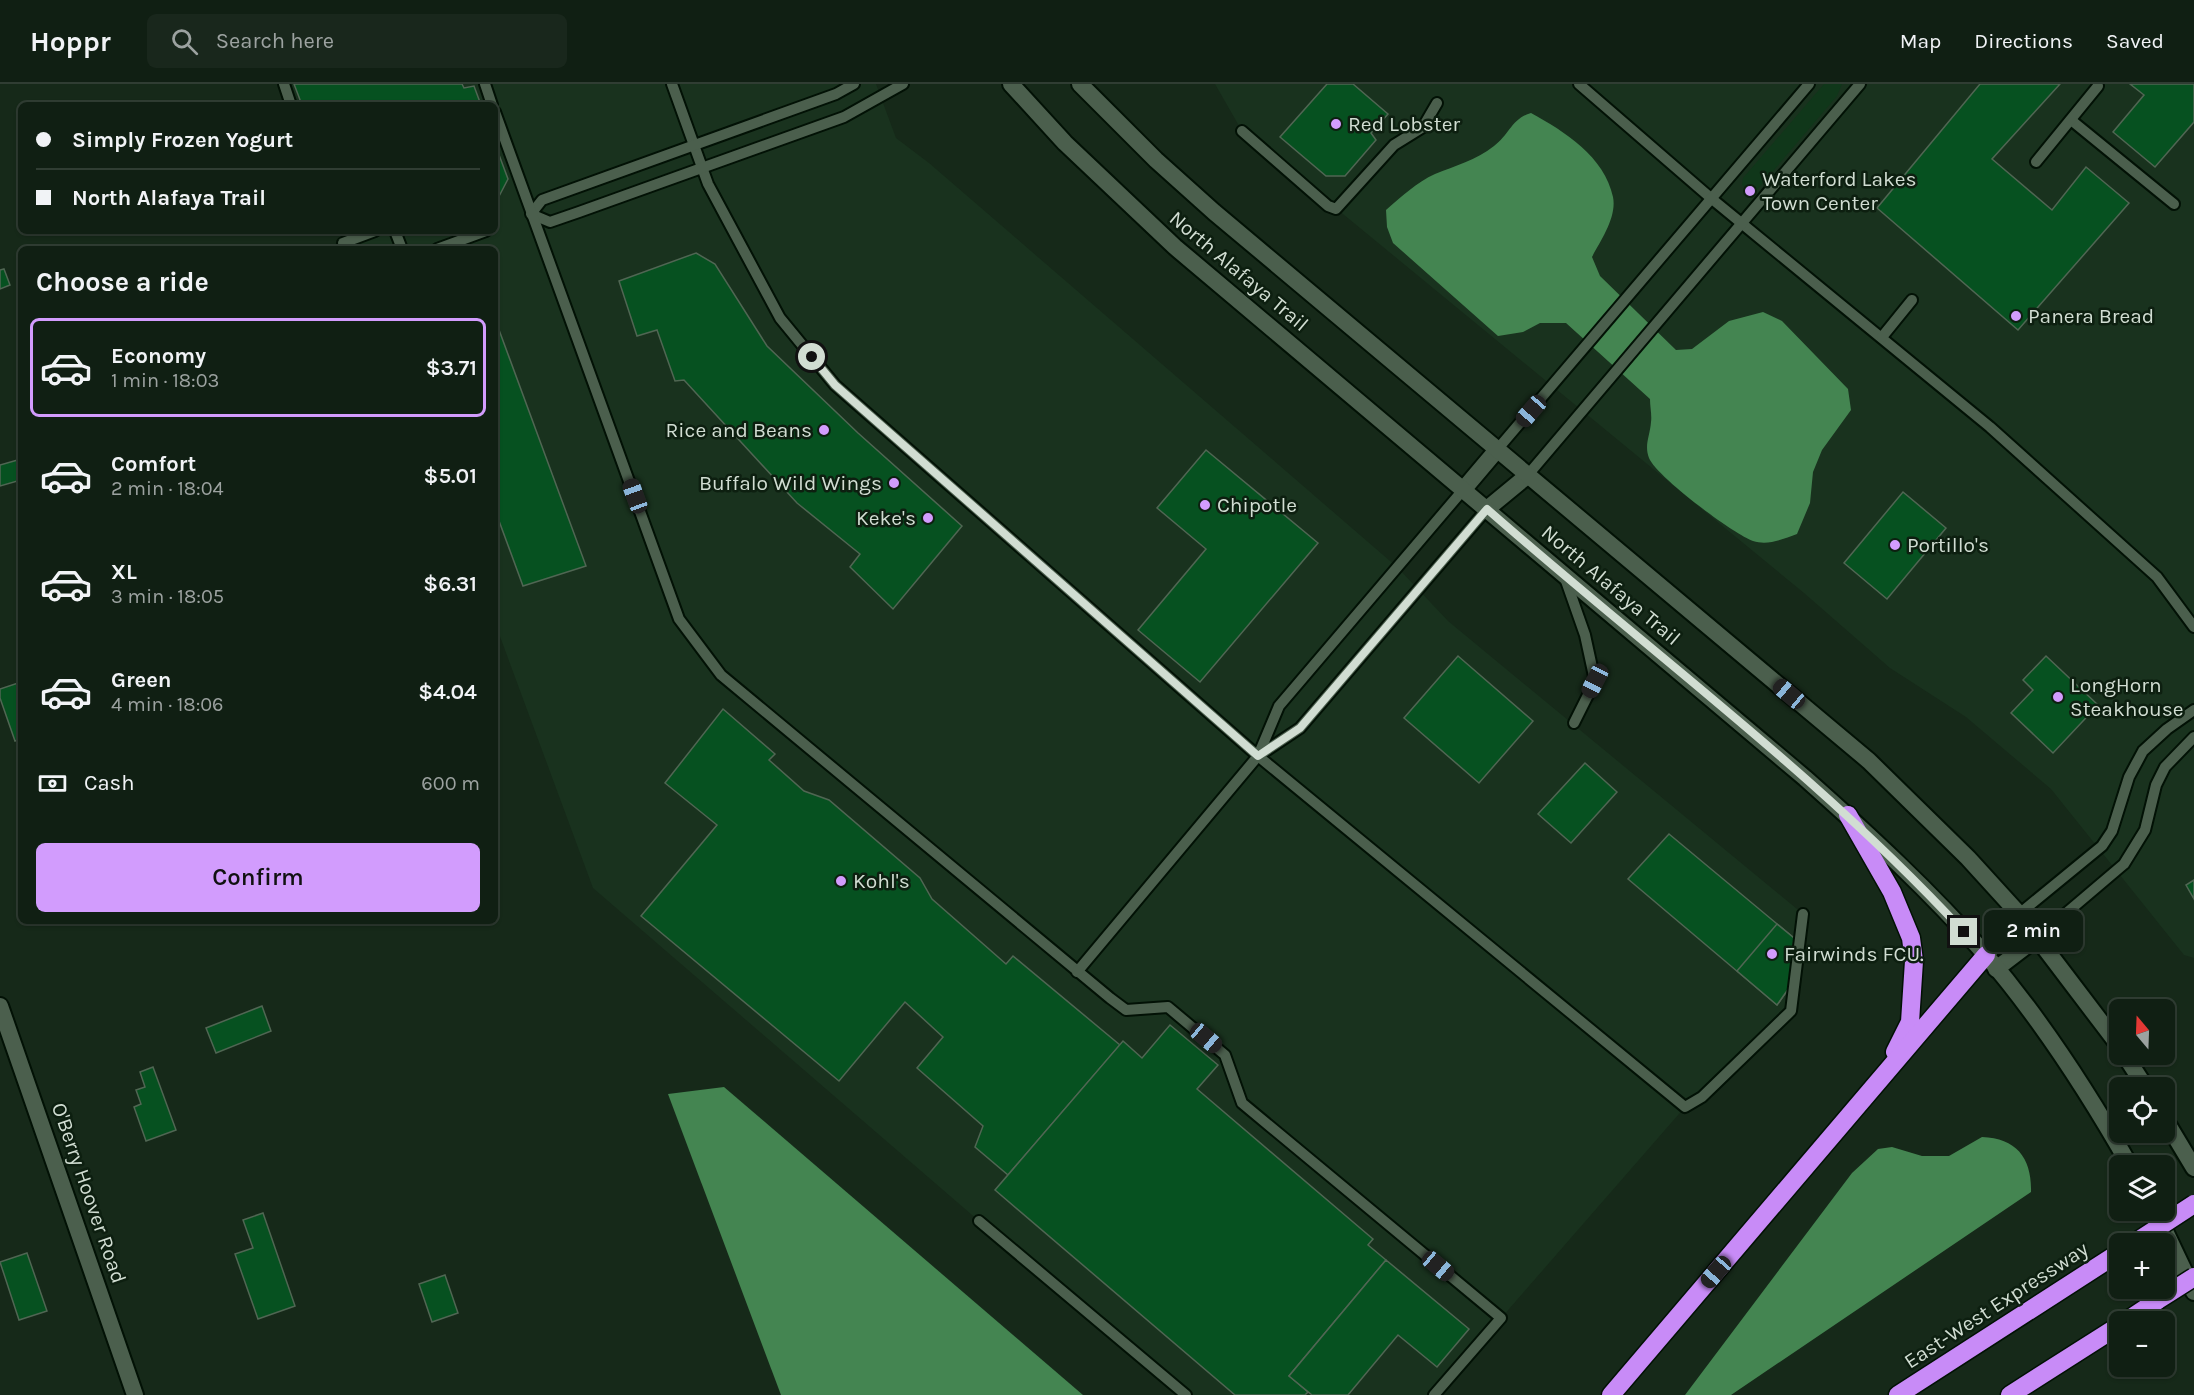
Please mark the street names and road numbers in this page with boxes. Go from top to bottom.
street label: North Alafaya Trail [1165,206,1313,336]
street label: North Alafaya Trail [1537,520,1685,650]
street label: O'Berry Hoover Road [47,1100,131,1286]
street label: East-West Expressway [1900,1236,2093,1373]

